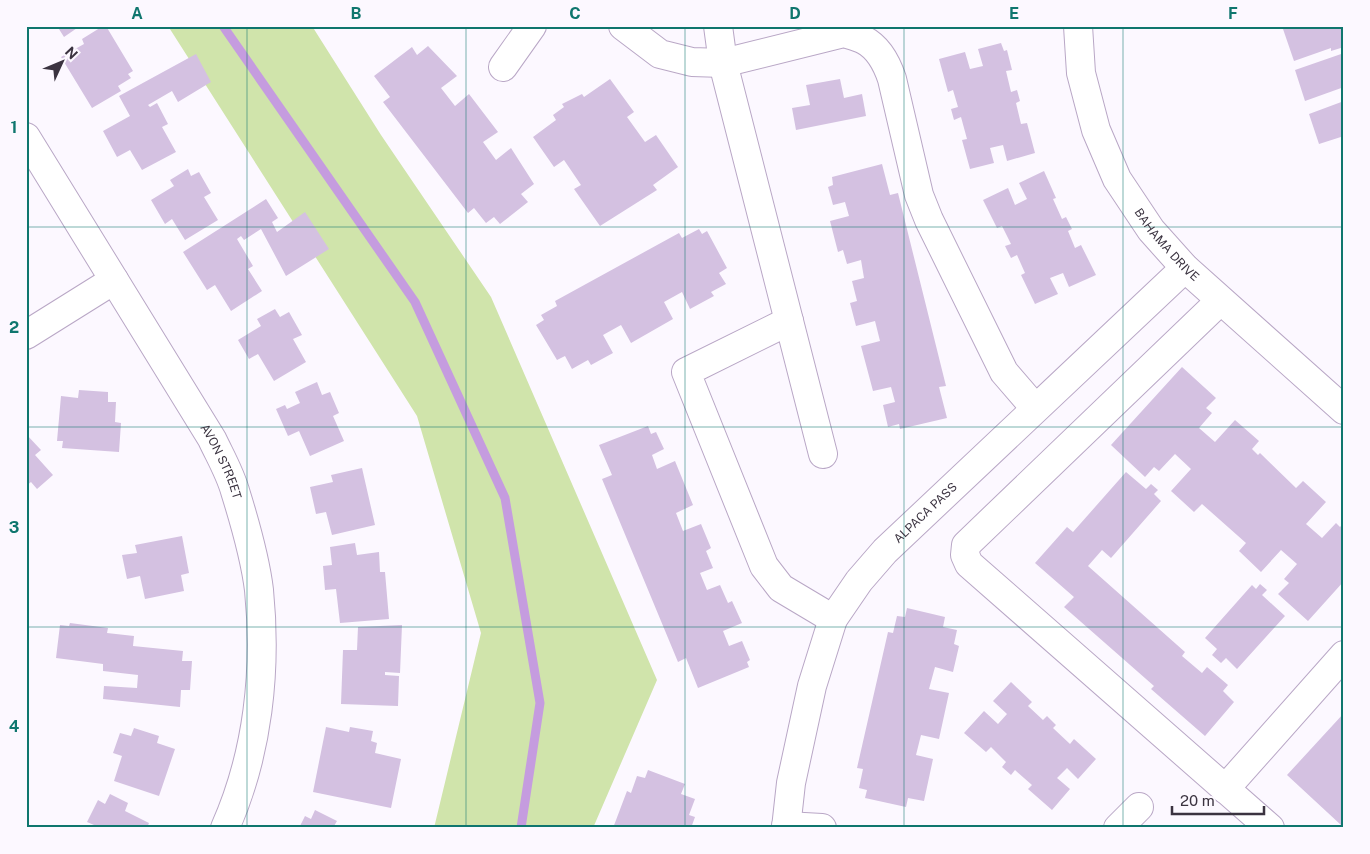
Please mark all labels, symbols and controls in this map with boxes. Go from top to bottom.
text: A [131,4,143,23]
text: B [351,4,362,23]
text: C [569,4,581,23]
text: D [789,4,801,23]
text: E [1009,4,1019,23]
text: F [1228,4,1238,23]
north arrow [38,38,88,88]
text: N [62,43,81,62]
text: 1 [11,118,17,137]
street label: BAHAMA DRIVE [1132,206,1202,284]
text: 2 [9,318,19,337]
street label: AVON STREET [197,421,244,501]
street label: ALPACA PASS [891,480,960,546]
text: 3 [9,518,19,537]
text: 4 [9,717,20,736]
scale bar [1172,784,1265,816]
text: 20 m [1180,792,1215,809]

